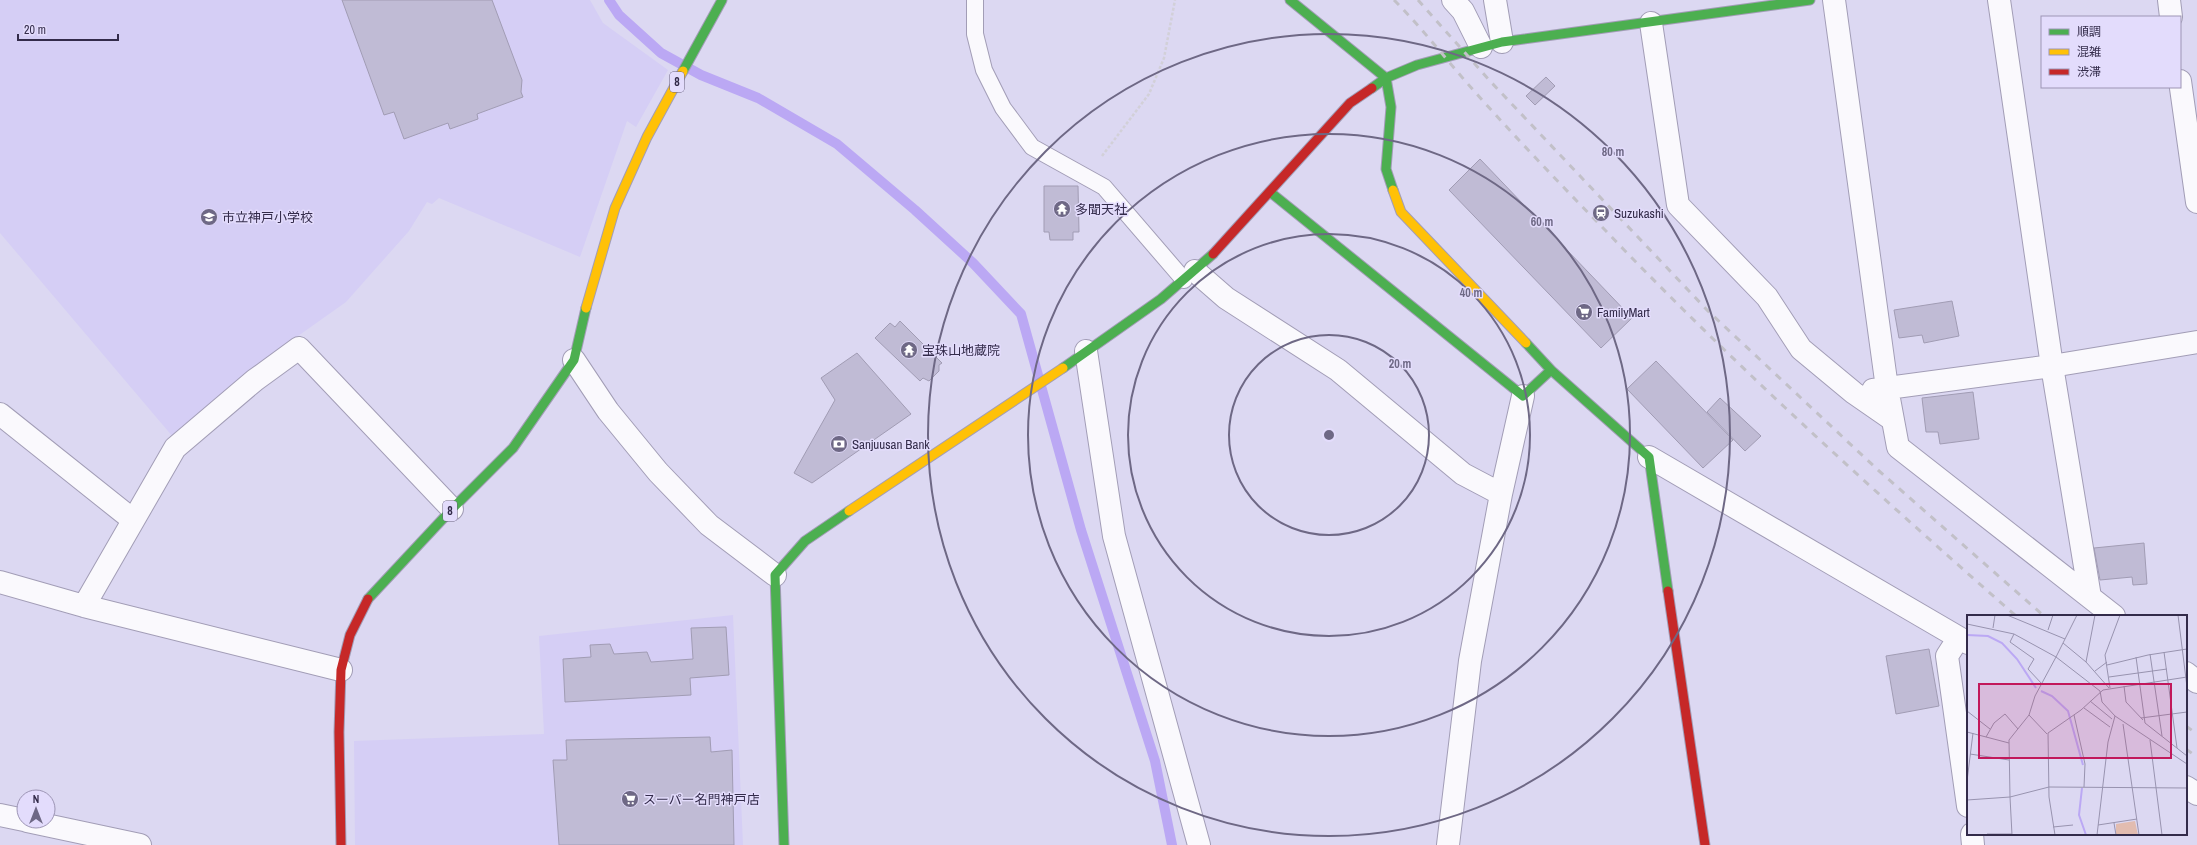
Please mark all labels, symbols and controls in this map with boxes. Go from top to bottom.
scale bar [18,16,118,42]
legend [2041,16,2181,88]
text: 20 m [24,22,46,38]
text: 順調 [2077,24,2101,40]
text: 混雑 [2077,44,2101,60]
text: 渋滞 [2077,64,2101,80]
road number: 8 [670,72,684,92]
text: 80 m [1602,144,1624,160]
temple icon: 多聞天社 [1052,199,1072,219]
place label: 多聞天社 [1075,201,1127,218]
station icon: Suzukashi [1591,203,1611,223]
place label: Suzukashi [1614,205,1664,222]
school or university icon: 市立神戸小学校 [199,207,219,227]
place label: 市立神戸小学校 [222,209,313,226]
text: 60 m [1531,214,1553,230]
text: 40 m [1460,285,1482,301]
supermarket icon: FamilyMart [1574,302,1594,322]
place label: FamilyMart [1597,304,1650,321]
temple icon: 宝珠山地蔵院 [899,340,919,360]
place label: 宝珠山地蔵院 [922,342,1000,359]
text: 20 m [1389,356,1411,372]
centre of rings [1322,428,1336,442]
bank icon: Sanjuusan Bank [829,434,849,454]
place label: Sanjuusan Bank [852,436,930,453]
road number: 8 [443,501,457,521]
inset map [1967,615,2187,835]
north arrow [16,789,56,829]
supermarket icon: スーパー名門神戸店 [620,789,640,809]
place label: スーパー名門神戸店 [643,791,760,808]
text: N [33,792,39,806]

